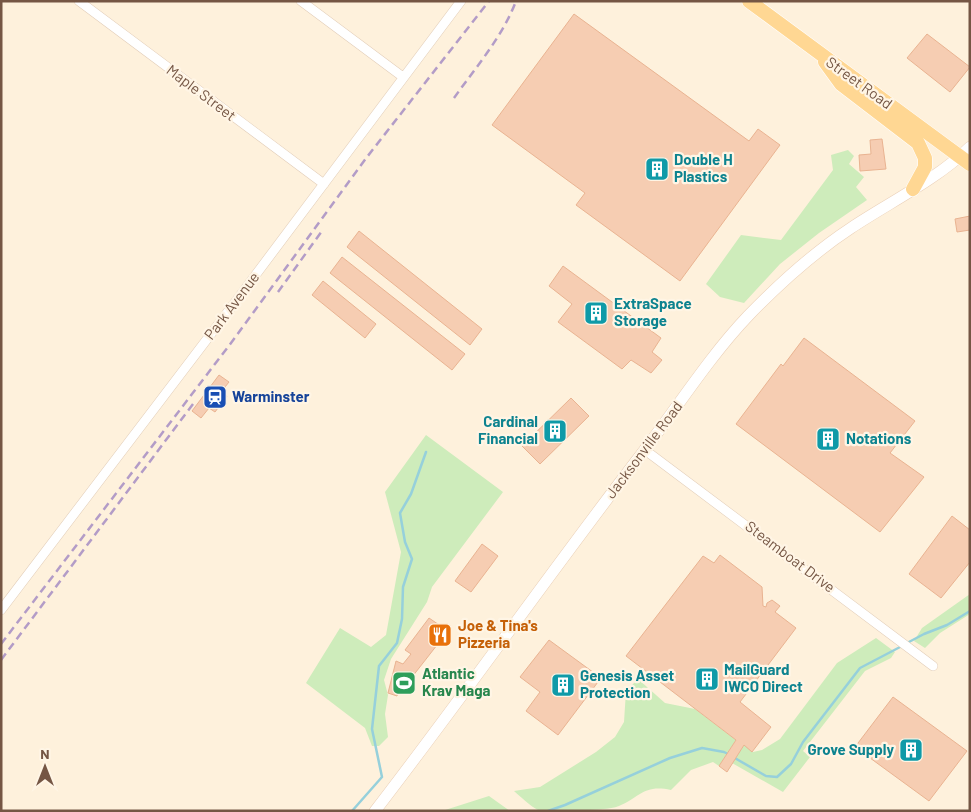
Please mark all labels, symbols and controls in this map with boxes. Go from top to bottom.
street label: Street Road [823,52,896,112]
street label: Maple Street [163,60,240,124]
place label: Double H Plastics [674,150,733,185]
building icon: Double H Plastics [644,156,670,182]
street label: Park Avenue [200,268,263,343]
place label: ExtraSpace Storage [614,294,692,329]
building icon: ExtraSpace Storage [583,300,609,326]
station icon: Warminster [202,384,228,410]
place label: Warminster [232,387,310,405]
street label: Jacksonville Road [601,397,686,502]
place label: Cardinal Financial [478,412,538,447]
building icon: Cardinal Financial [542,418,568,444]
building icon: Notations [815,426,841,452]
place label: Notations [846,429,912,447]
street label: Steamboat Drive [742,517,839,596]
place label: Joe & Tina's Pizzeria [458,616,538,651]
restaurant icon: Joe & Tina's Pizzeria [427,622,453,648]
place label: MailGuard IWCO Direct [724,660,803,695]
place label: Atlantic Krav Maga [422,664,491,699]
place label: Genesis Asset Protection [580,666,675,701]
building icon: MailGuard IWCO Direct [694,666,720,692]
sports icon: Atlantic Krav Maga [391,670,417,696]
building icon: Genesis Asset Protection [550,672,576,698]
building icon: Grove Supply [898,737,924,763]
place label: Grove Supply [807,740,894,758]
north arrow [20,742,70,792]
text: N [40,745,50,762]

